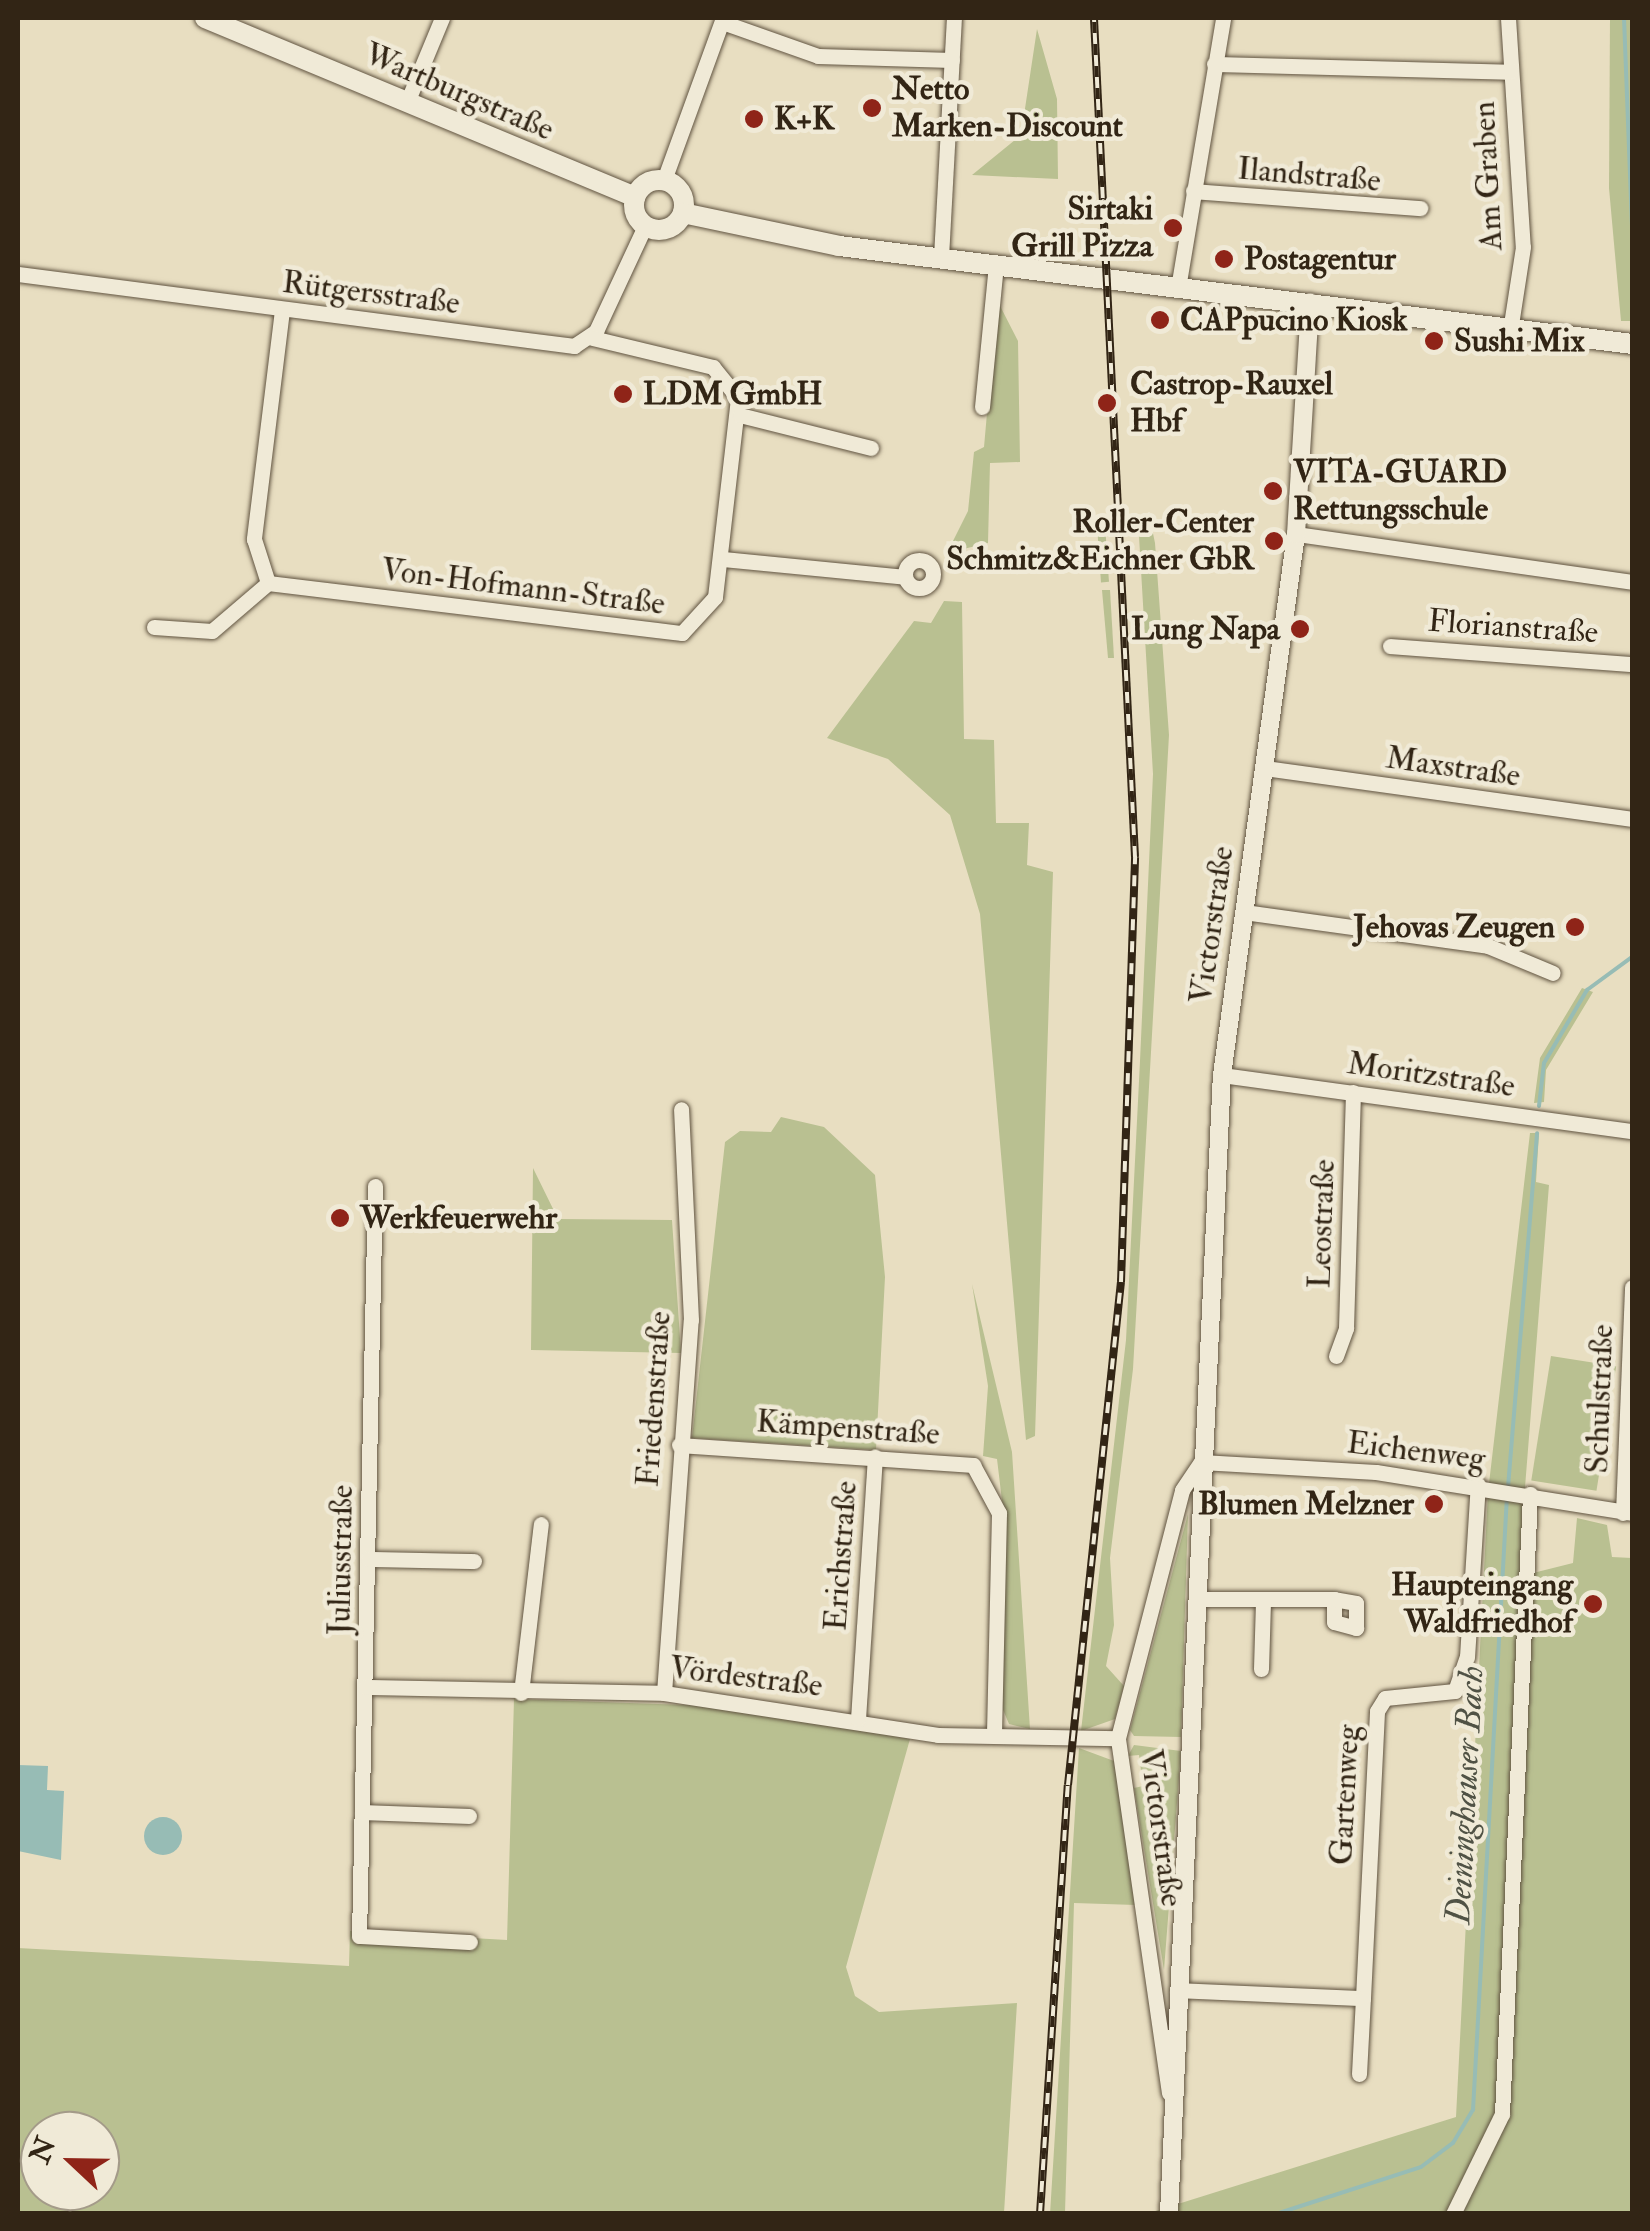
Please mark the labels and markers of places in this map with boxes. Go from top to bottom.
place label: Netto Marken-Discount [892,71,1123,146]
marker: Netto Marken-Discount [861,97,883,119]
place label: K+K [774,100,834,138]
marker: K+K [743,108,765,130]
place label: Sirtaki Grill Pizza [1011,191,1153,266]
marker: Sirtaki Grill Pizza [1162,217,1184,239]
place label: Postagentur [1244,240,1396,278]
marker: Postagentur [1213,248,1235,270]
place label: CAPpucino Kiosk [1180,301,1408,339]
marker: CAPpucino Kiosk [1149,309,1171,331]
place label: Sushi Mix [1454,322,1585,360]
marker: Sushi Mix [1423,330,1445,352]
place label: Castrop-Rauxel Hbf [1130,366,1333,441]
place label: LDM GmbH [643,375,822,413]
marker: LDM GmbH [612,383,634,405]
marker: Castrop-Rauxel Hbf [1094,390,1120,416]
place label: VITA-GUARD Rettungsschule [1293,454,1507,529]
marker: VITA-GUARD Rettungsschule [1262,480,1284,502]
place label: Roller-Center Schmitz&Eichner GbR [946,504,1254,579]
marker: Roller-Center Schmitz&Eichner GbR [1263,530,1285,552]
place label: Lung Napa [1131,610,1280,648]
marker: Lung Napa [1289,618,1311,640]
place label: Jehovas Zeugen [1353,908,1555,946]
marker: Jehovas Zeugen [1564,916,1586,938]
place label: Werkfeuerwehr [360,1199,557,1237]
marker: Werkfeuerwehr [329,1207,351,1229]
place label: Blumen Melzner [1198,1485,1414,1523]
marker: Blumen Melzner [1423,1493,1445,1515]
place label: Haupteingang Waldfriedhof [1391,1567,1573,1642]
marker: Haupteingang Waldfriedhof [1582,1593,1604,1615]

